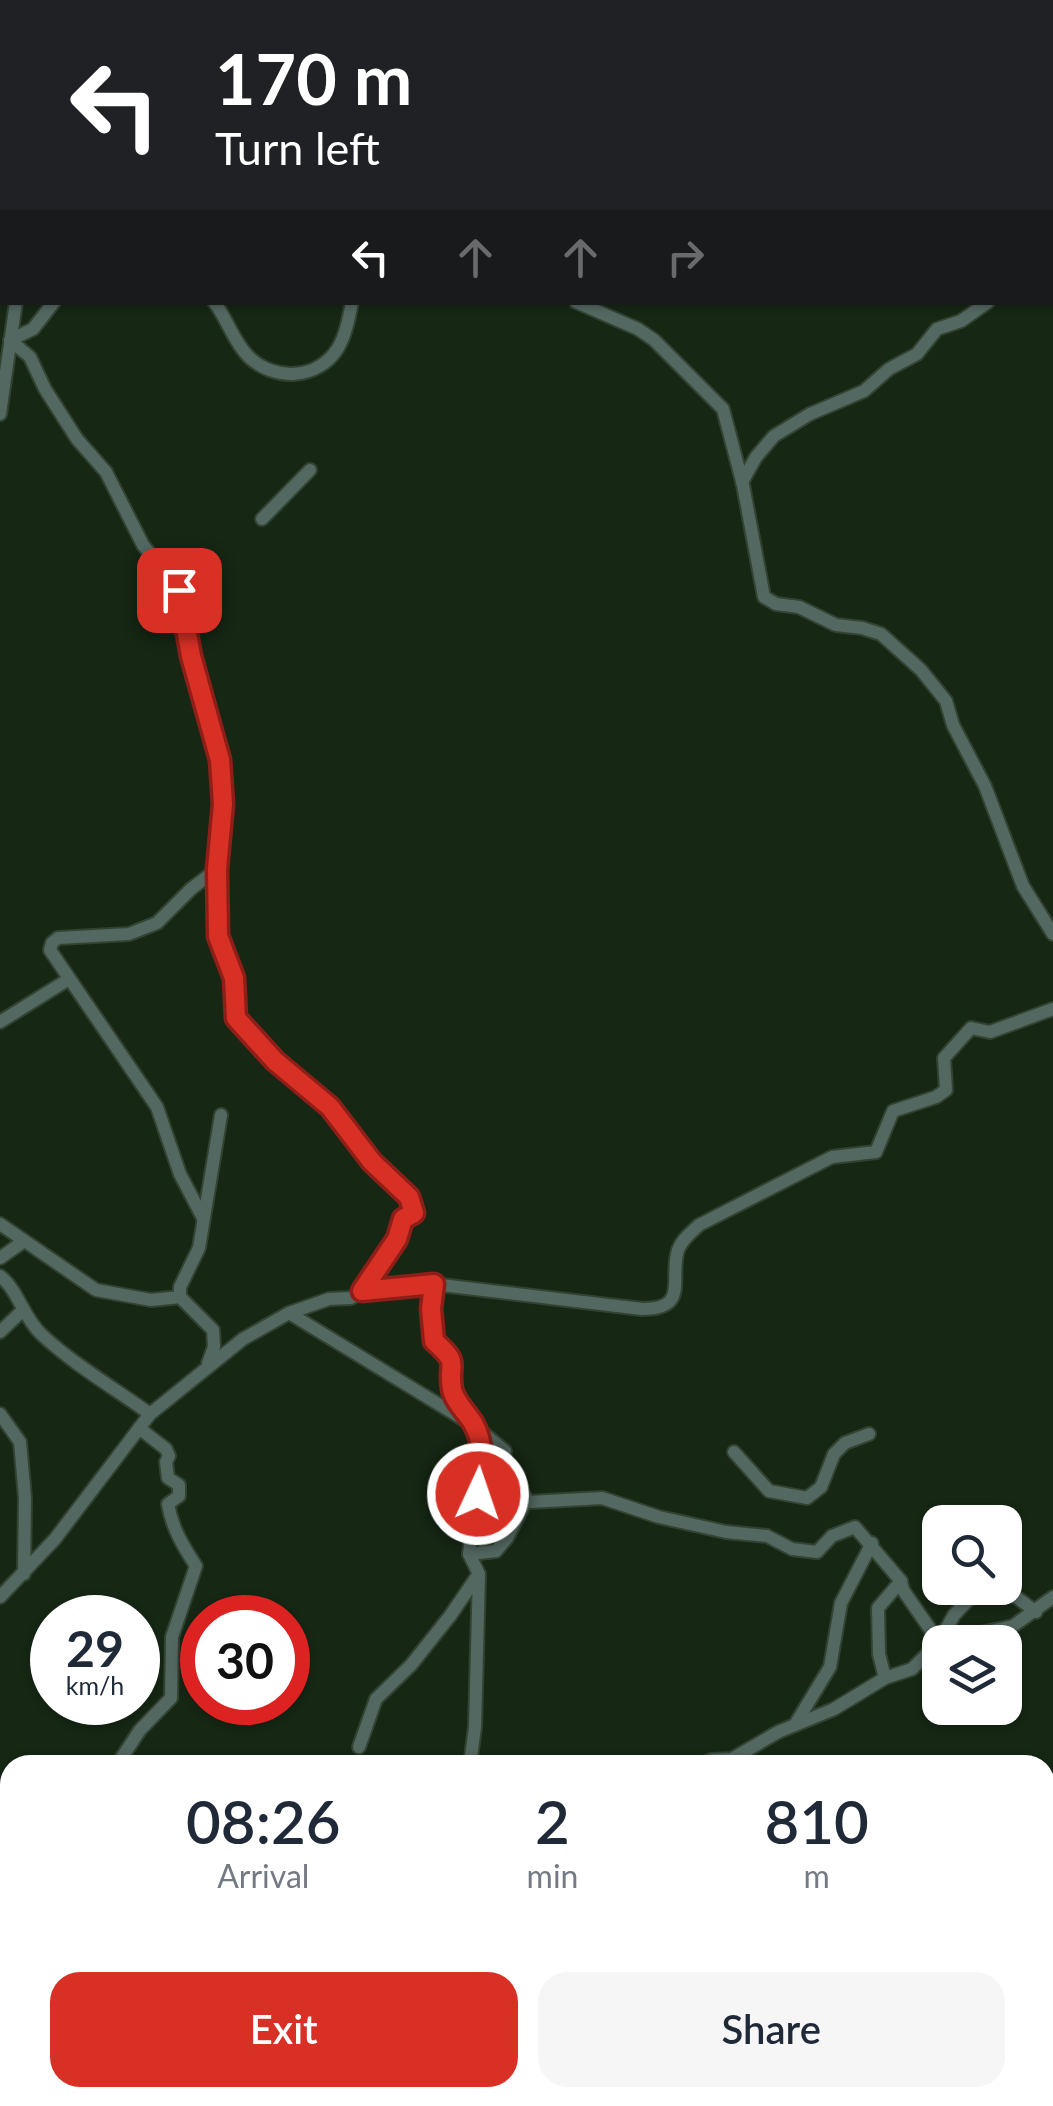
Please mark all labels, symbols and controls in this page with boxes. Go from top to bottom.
text: 170 m [215,36,412,120]
icon: left [50,40,180,170]
text: Turn left [215,121,380,175]
icon: left [343,230,398,285]
icon: ahead [448,230,503,285]
icon: ahead [553,230,608,285]
icon: right [658,230,713,285]
pin [137,548,222,633]
icon: arrive [152,563,207,618]
position arrow [426,1442,530,1546]
map controls [922,1505,1022,1725]
button: search [922,1505,1022,1605]
speed limit sign: 30 [180,1595,310,1725]
text: 29 [66,1618,124,1678]
button: layers [922,1625,1022,1725]
text: km/h [66,1670,124,1700]
text: 08:26 [186,1785,341,1857]
text: 2 [535,1785,570,1857]
text: 810 [765,1785,869,1857]
text: Arrival [217,1856,309,1895]
text: min [527,1856,578,1895]
text: m [804,1856,830,1895]
button: Exit [50,1972,518,2087]
button: Share [538,1972,1005,2087]

